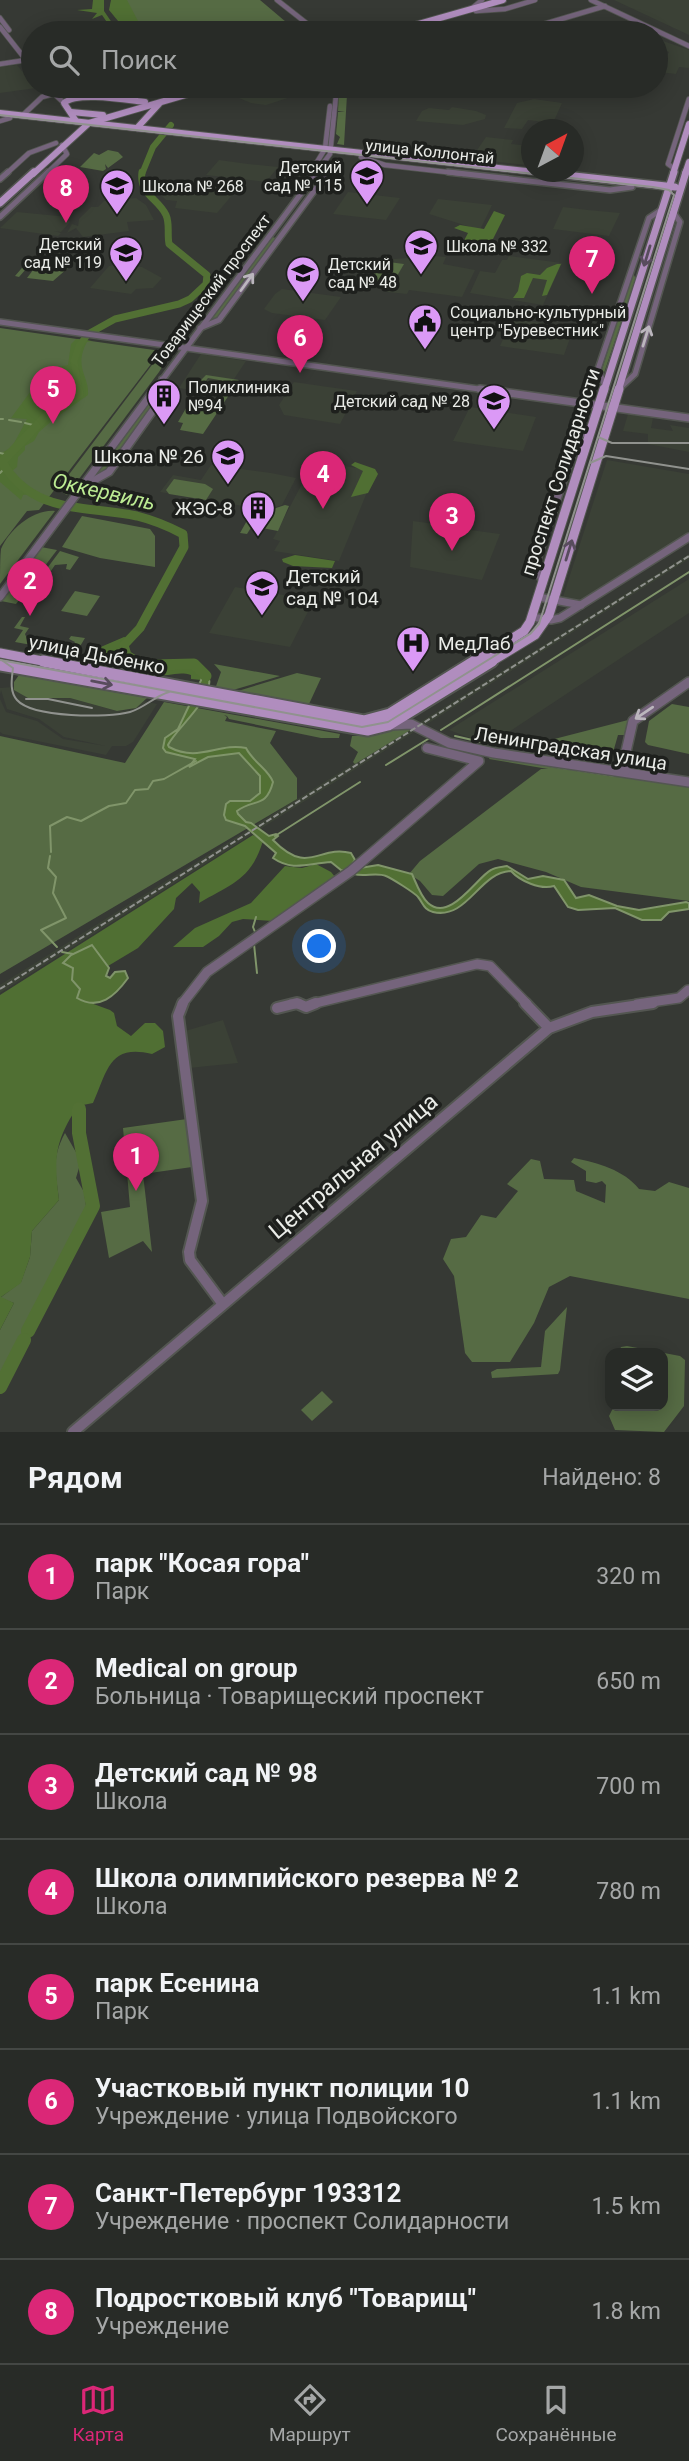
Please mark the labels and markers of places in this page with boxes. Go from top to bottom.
school or university icon: Детский сад № 115 [348,157,386,206]
place label: Детский сад № 115 [264,158,342,195]
pin: 8 [43,165,89,223]
school or university icon: Школа № 268 [98,167,136,216]
place label: Школа № 268 [142,177,244,196]
school or university icon: Школа № 332 [402,227,440,276]
school or university icon: Детский сад № 119 [107,234,145,283]
place label: Детский сад № 119 [24,235,102,272]
pin: 7 [569,236,615,294]
place label: Школа № 332 [446,237,548,256]
school or university icon: Детский сад № 48 [284,254,322,303]
place label: Детский сад № 48 [328,255,397,292]
public building icon: Социально-культурный центр "Буревестник" [406,302,444,351]
place label: Социально-культурный центр "Буревестник" [450,303,626,340]
pin: 6 [277,315,323,373]
pin: 5 [30,366,76,424]
building icon: Поликлиника №94 [145,377,183,426]
place label: Поликлиника №94 [188,378,290,415]
school or university icon: Детский сад № 28 [475,382,513,431]
place label: Детский сад № 28 [334,392,470,411]
school or university icon: Школа № 26 [209,437,247,486]
place label: Школа № 26 [94,445,204,468]
pin: 4 [300,451,346,509]
building icon: ЖЭС-8 [239,489,277,538]
pin: 3 [429,493,475,551]
place label: ЖЭС-8 [175,497,233,520]
pin: 2 [7,558,53,616]
place label: Детский сад № 104 [286,565,379,610]
school or university icon: Детский сад № 104 [243,568,281,617]
hospital icon: МедЛаб [394,624,432,673]
place label: МедЛаб [438,632,510,655]
pin: 1 [113,1133,159,1191]

